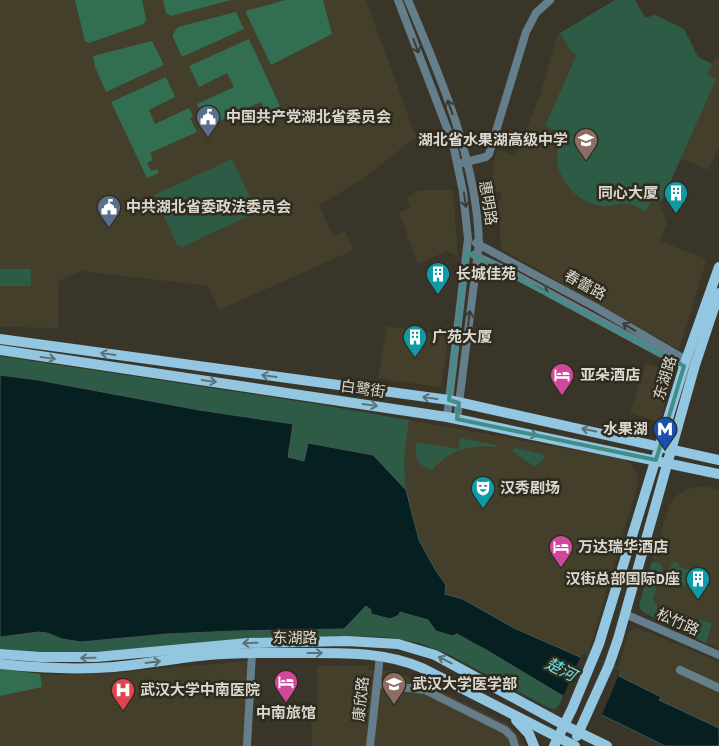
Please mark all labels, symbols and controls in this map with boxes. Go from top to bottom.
one-way arrow [412,37,421,53]
one-way arrow [445,100,454,116]
public building icon: 中国共产党湖北省委员会 [195,104,221,138]
place label: 中国共产党湖北省委员会 [226,107,391,128]
school or university icon: 湖北省水果湖高级中学 [573,127,599,161]
place label: 湖北省水果湖高级中学 [418,130,568,151]
street label: 惠明路 [474,179,501,227]
building icon: 同心大厦 [663,180,689,214]
place label: 同心大厦 [598,183,658,204]
one-way arrow [460,192,470,208]
public building icon: 中共湖北省委政法委员会 [96,194,122,228]
place label: 中共湖北省委政法委员会 [126,197,291,218]
building icon: 长城佳苑 [425,261,451,295]
place label: 长城佳苑 [456,264,516,285]
street label: 春蕾路 [560,265,610,306]
one-way arrow [534,286,549,295]
one-way arrow [465,310,475,326]
one-way arrow [622,321,636,331]
building icon: 广苑大厦 [402,324,428,358]
place label: 广苑大厦 [432,327,492,348]
one-way arrow [100,349,116,359]
one-way arrow [40,353,56,363]
street label: 东湖路 [649,354,682,403]
hotel icon: 亚朵酒店 [549,362,575,396]
place label: 亚朵酒店 [580,365,640,386]
one-way arrow [261,371,277,381]
street label: 白鹭街 [339,376,387,403]
one-way arrow [201,377,217,387]
one-way arrow [422,393,438,403]
one-way arrow [361,400,377,410]
metro station icon: 水果湖 [652,416,678,450]
place label: 水果湖 [603,419,648,440]
one-way arrow [581,425,597,434]
one-way arrow [521,429,537,439]
theatre icon: 汉秀剧场 [470,475,496,509]
place label: 汉秀剧场 [500,478,560,499]
hotel icon: 万达瑞华酒店 [548,534,574,568]
place label: 万达瑞华酒店 [578,537,668,558]
building icon: 汉街总部国际D座 [685,566,711,600]
place label: 汉街总部国际D座 [565,569,680,590]
street label: 松竹路 [653,604,703,641]
street label: 东湖路 [272,628,318,649]
one-way arrow [242,638,258,648]
one-way arrow [306,648,323,658]
one-way arrow [80,653,96,662]
water label: 楚河 [541,653,582,688]
one-way arrow [437,655,452,665]
one-way arrow [145,657,161,667]
hotel icon: 中南旅馆 [273,669,299,703]
school or university icon: 武汉大学医学部 [381,671,407,705]
place label: 武汉大学医学部 [412,674,517,695]
street label: 康欣路 [349,676,374,723]
hospital icon: 武汉大学中南医院 [110,677,136,711]
place label: 武汉大学中南医院 [140,680,260,701]
place label: 中南旅馆 [256,703,316,724]

